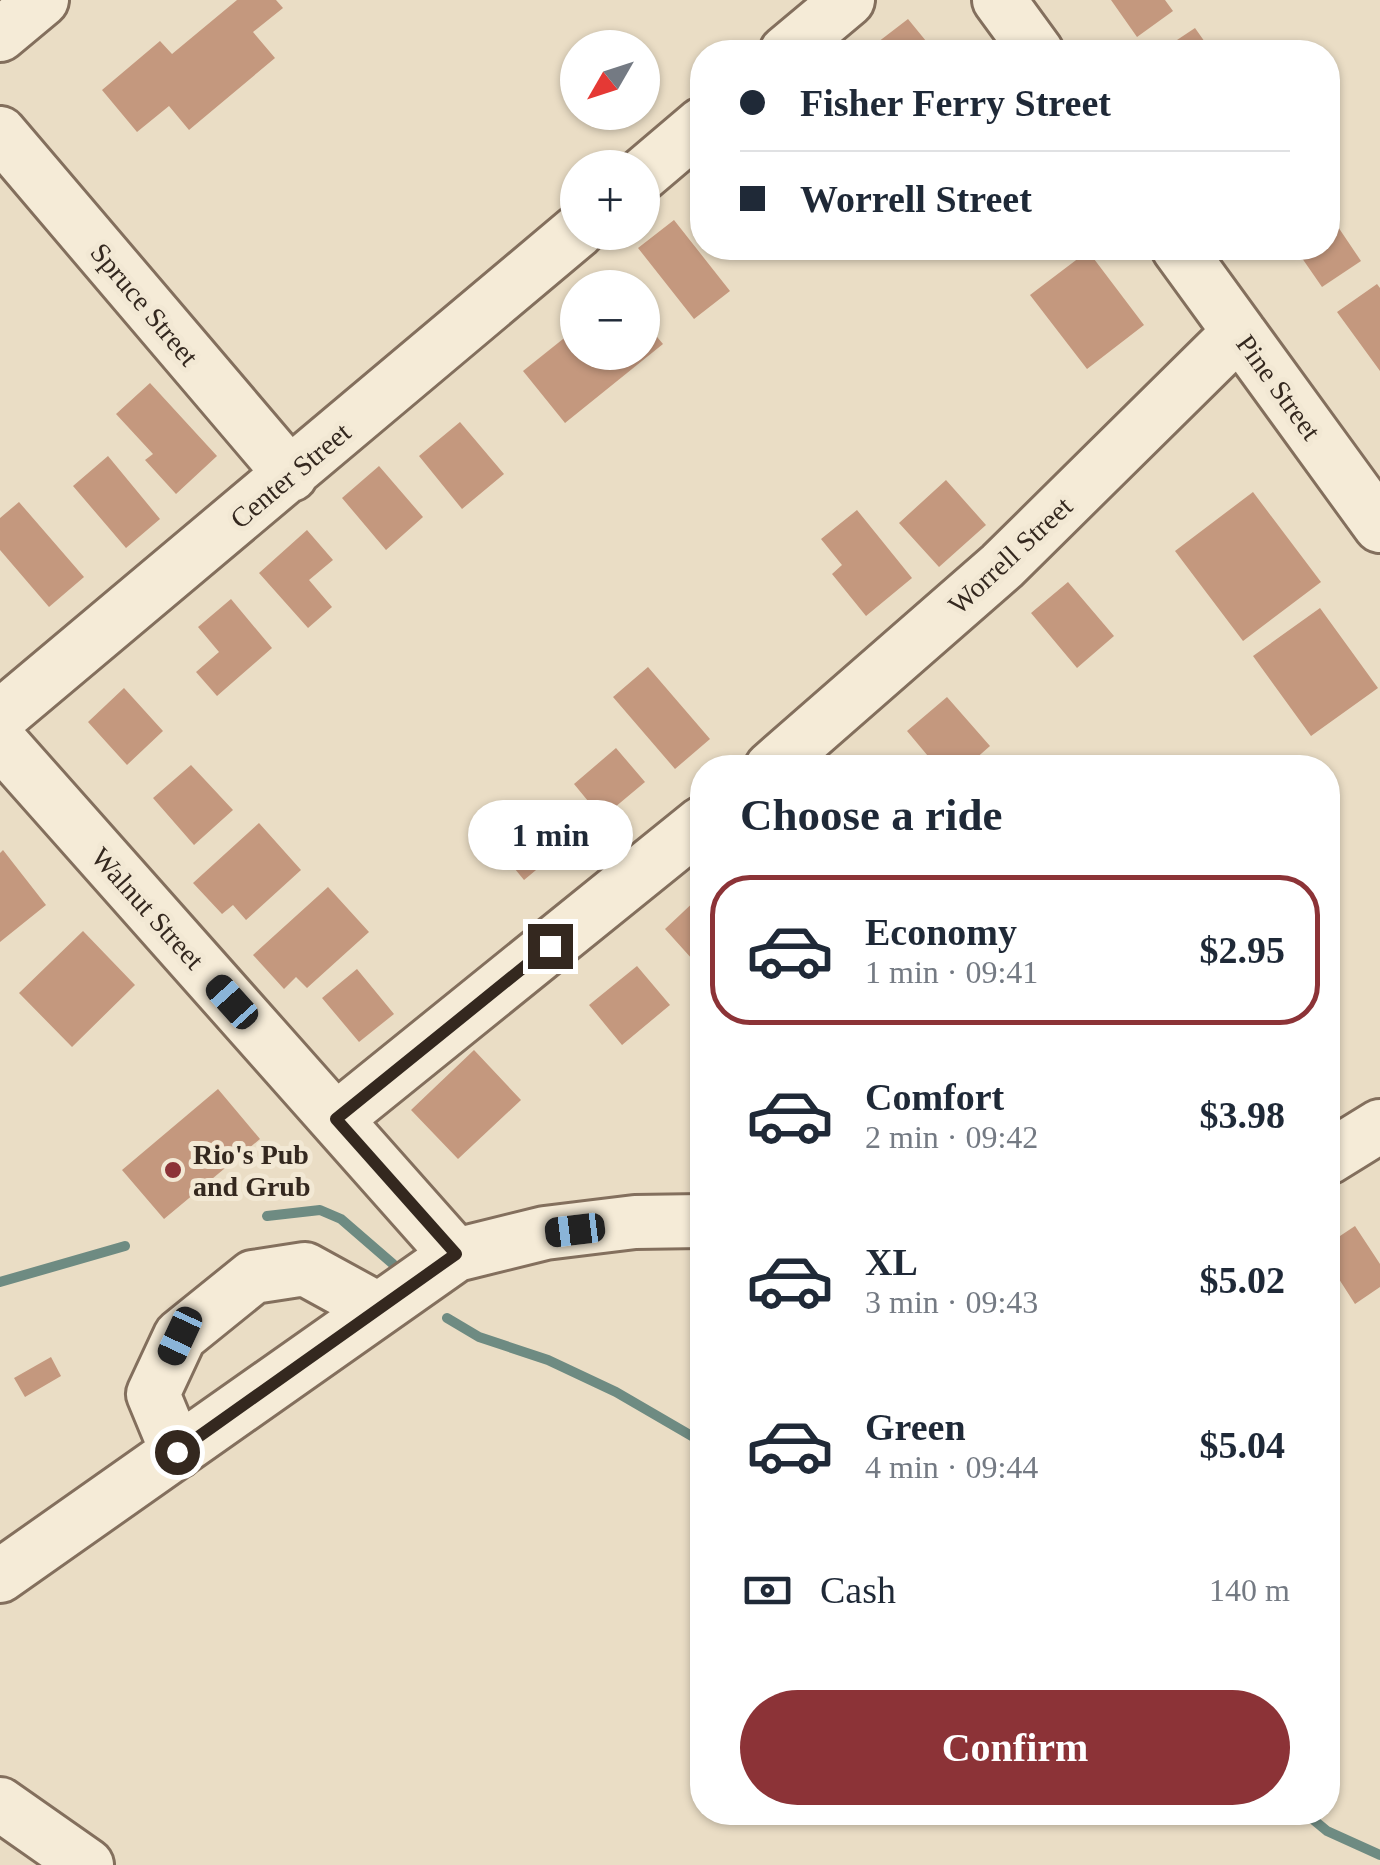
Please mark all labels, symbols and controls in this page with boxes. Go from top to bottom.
north arrow [560,30,660,130]
map controls [560,30,660,370]
text: Fisher Ferry Street [800,82,1111,124]
button: + [560,150,660,250]
text: Worrell Street [800,178,1032,220]
street label: Spruce Street [85,237,205,372]
button: − [560,270,660,370]
street label: Pine Street [1230,329,1327,446]
street label: Center Street [224,416,357,534]
street label: Worrell Street [942,490,1079,620]
text: Choose a ride [740,790,1003,840]
callout: 1 min [468,801,632,871]
text: 1 min [512,817,589,853]
street label: Walnut Street [85,841,210,976]
icon: car [745,905,835,995]
text: Economy [865,911,1017,953]
route end [528,924,573,969]
text: $2.95 [1200,929,1285,971]
text: 1 min · 09:41 [865,954,1038,990]
car [201,970,263,1034]
icon: car [745,1070,835,1160]
text: Comfort [865,1076,1004,1118]
text: $3.98 [1200,1094,1285,1136]
text: 2 min · 09:42 [865,1119,1038,1155]
place label: Rio's Pub and Grub [193,1139,311,1202]
marker: Rio's Pub and Grub [162,1159,184,1181]
car [543,1211,607,1249]
icon: car [745,1235,835,1325]
text: XL [865,1241,918,1283]
text: $5.02 [1200,1259,1285,1301]
text: 3 min · 09:43 [865,1284,1038,1320]
car [154,1302,206,1370]
icon: car [745,1400,835,1490]
text: Green [865,1406,966,1448]
text: $5.04 [1200,1424,1285,1466]
route start [155,1430,200,1475]
text: 4 min · 09:44 [865,1449,1038,1485]
icon: cash [740,1563,795,1618]
text: Cash [820,1569,896,1611]
text: 140 m [1209,1572,1290,1608]
button: Confirm [740,1690,1290,1805]

